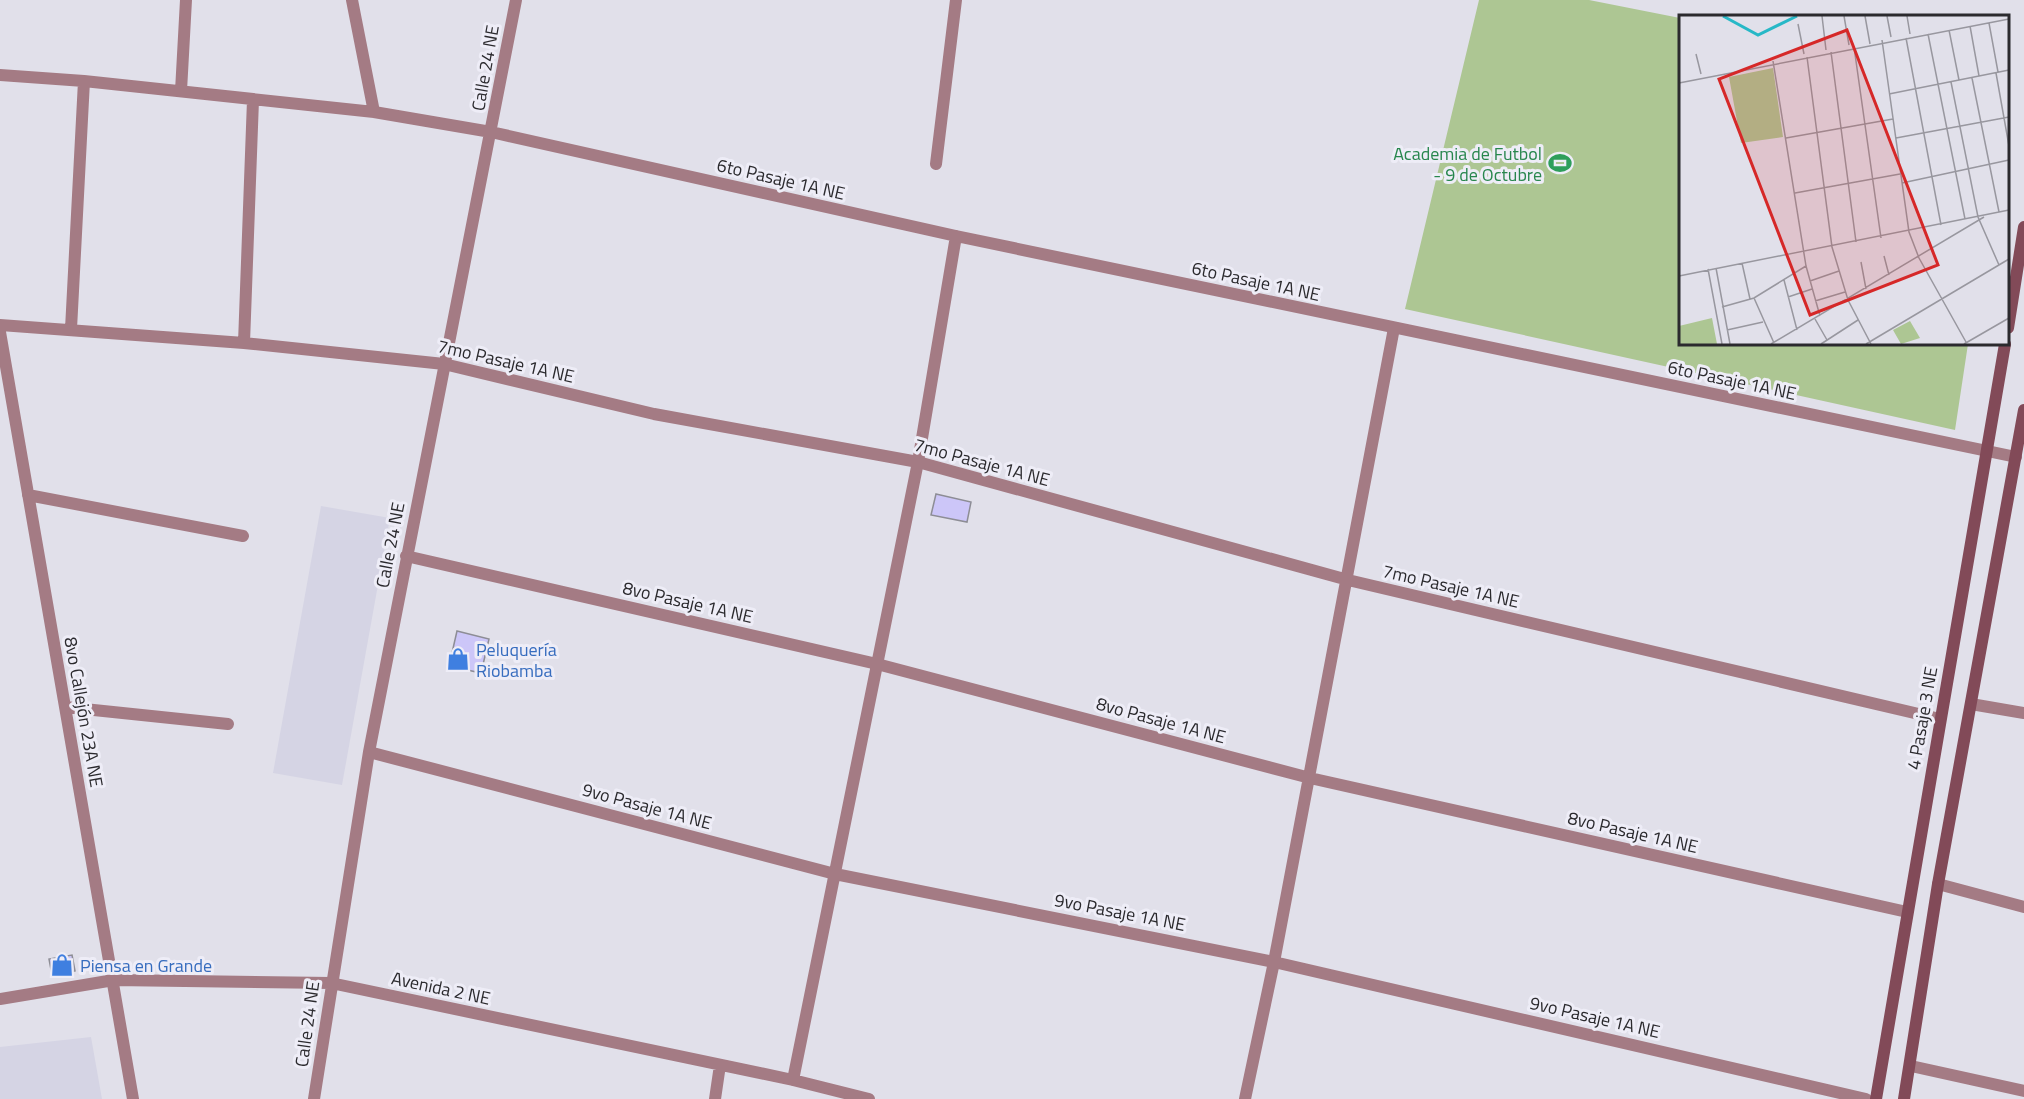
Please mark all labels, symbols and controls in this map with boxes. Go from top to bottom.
inset map [1679,15,2009,345]
street label: Calle 24 NE [464,23,506,113]
place label: Academia de Futbol - 9 de Octubre [1393,140,1542,188]
sports icon: Academia de Futbol - 9 de Octubre [1547,150,1573,176]
street label: 6to Pasaje 1A NE [714,151,848,207]
street label: 6to Pasaje 1A NE [1189,254,1323,308]
street label: 7mo Pasaje 1A NE [435,332,577,390]
street label: 6to Pasaje 1A NE [1665,353,1799,407]
street label: 7mo Pasaje 1A NE [911,431,1053,493]
street label: Calle 24 NE [369,500,412,590]
street label: 7mo Pasaje 1A NE [1380,557,1522,615]
street label: 8vo Pasaje 1A NE [620,574,756,630]
street label: 8vo Callejón 23A NE [57,635,111,789]
place label: Peluquería Riobamba [476,636,557,684]
shop icon: Peluquería Riobamba [445,646,471,672]
street label: 4 Pasaje 3 NE [1900,664,1944,772]
street label: 8vo Pasaje 1A NE [1093,690,1229,750]
street label: 9vo Pasaje 1A NE [579,776,715,836]
street label: 8vo Pasaje 1A NE [1565,804,1701,860]
street label: 9vo Pasaje 1A NE [1052,886,1188,938]
shop icon: Piensa en Grande [49,952,75,978]
place label: Piensa en Grande [80,952,212,979]
street label: Avenida 2 NE [389,964,493,1012]
street label: Calle 24 NE [288,979,326,1069]
street label: 9vo Pasaje 1A NE [1527,989,1663,1045]

